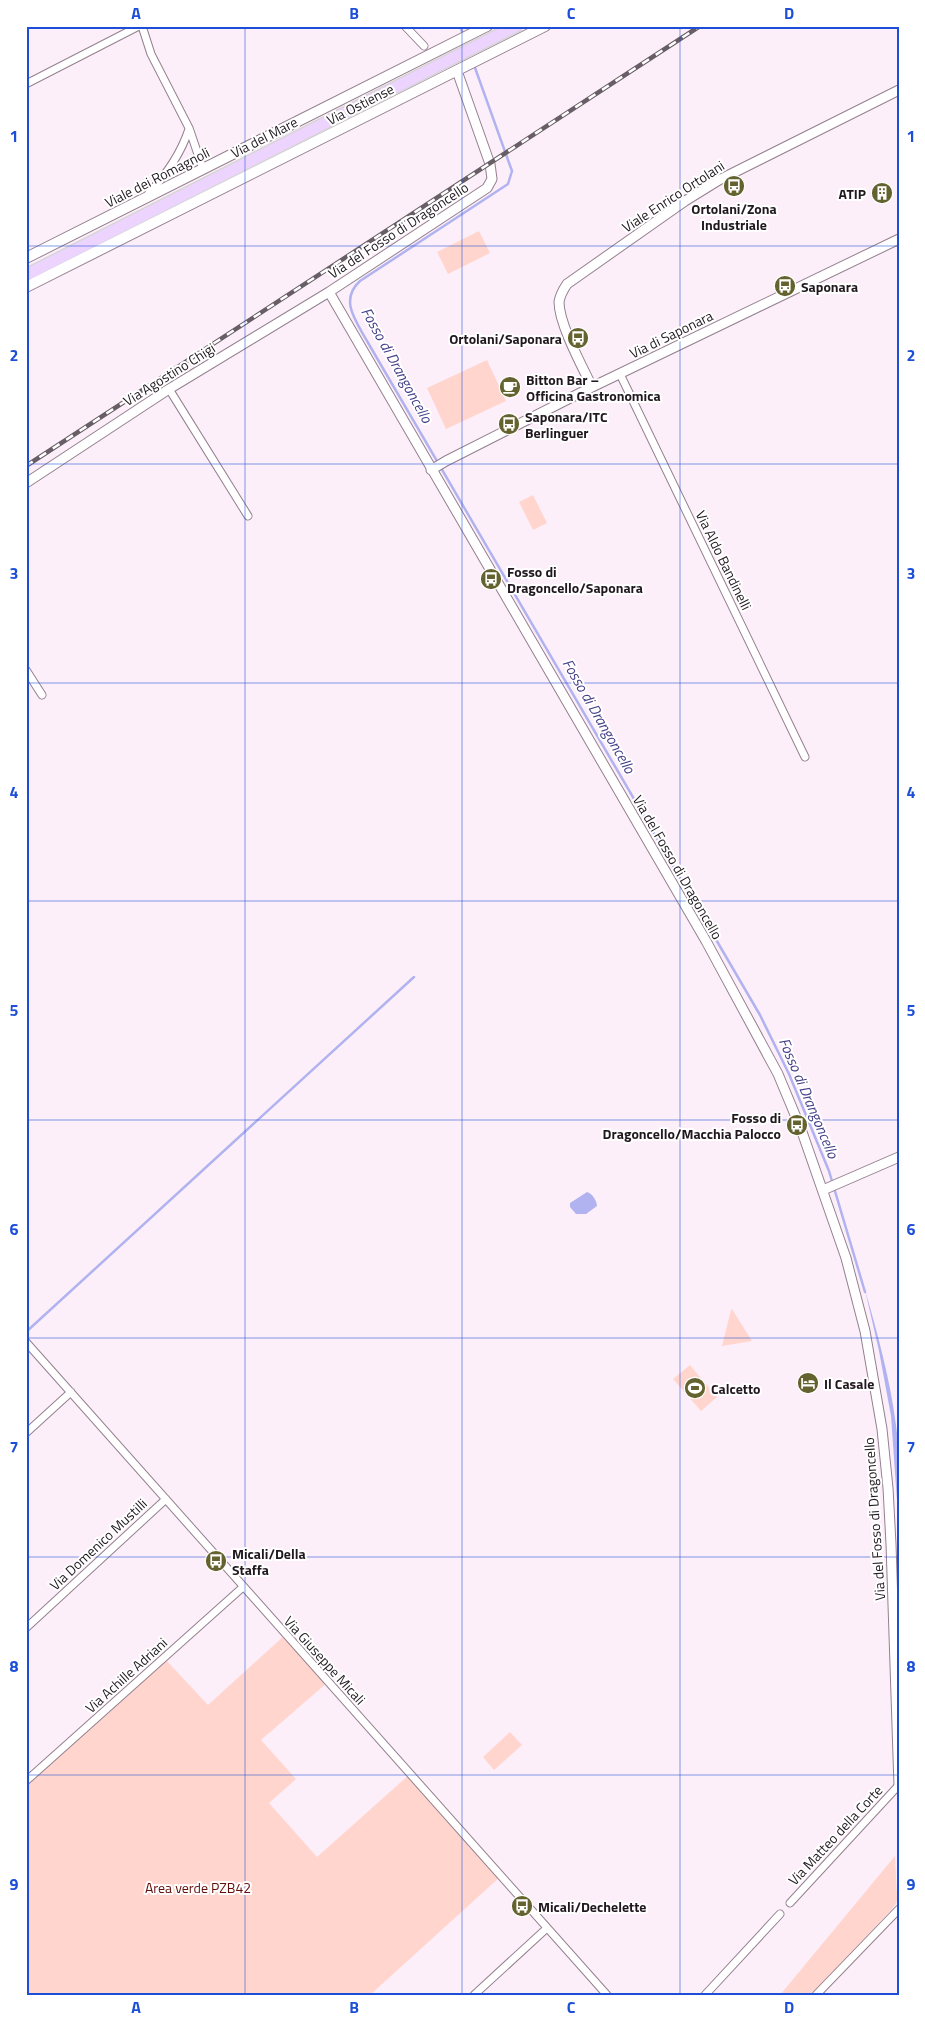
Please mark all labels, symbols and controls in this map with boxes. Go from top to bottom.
text: A [131,1,141,25]
text: B [349,1,359,25]
text: C [567,1,576,25]
text: D [784,1,794,25]
street label: Via Ostiense [323,78,397,130]
street label: Via del Mare [227,111,301,163]
text: 1 [10,124,18,148]
text: 1 [907,124,915,148]
street label: Viale dei Romagnoli [101,141,213,213]
street label: Viale Enrico Ortolani [618,155,728,237]
bus stop icon: Ortolani/Zona Industriale [722,174,746,198]
street label: Via del Fosso di Dragoncello [324,177,472,283]
building icon: ATIP [870,181,894,205]
place label: ATIP [838,183,866,204]
place label: Ortolani/Zona Industriale [691,198,777,235]
bus stop icon: Saponara [773,274,797,298]
place label: Saponara [801,276,858,297]
water label: Fosso di Drangoncello [356,303,439,428]
street label: Via di Saponara [626,305,716,363]
bus stop icon: Ortolani/Saponara [566,326,590,350]
place label: Ortolani/Saponara [449,328,562,349]
street label: Via Agostino Chigi [119,337,219,411]
text: 2 [10,343,18,367]
text: 2 [907,343,915,367]
place label: Bitton Bar – Officina Gastronomica [526,369,661,406]
cafe icon: Bitton Bar – Officina Gastronomica [498,375,522,399]
place label: Saponara/ITC Berlinguer [525,406,608,443]
bus stop icon: Saponara/ITC Berlinguer [497,412,521,436]
street label: Via Aldo Bandinelli [691,507,757,613]
text: 3 [10,561,18,585]
place label: Fosso di Dragoncello/Saponara [507,561,643,598]
text: 3 [907,561,915,585]
bus stop icon: Fosso di Dragoncello/Saponara [479,567,503,591]
water label: Fosso di Drangoncello [557,654,642,778]
text: 4 [10,780,19,804]
text: 4 [907,780,916,804]
street label: Via del Fosso di Dragoncello [628,791,728,943]
text: 5 [10,998,19,1022]
text: 5 [907,998,916,1022]
water label: Fosso di Drangoncello [773,1034,845,1162]
place label: Fosso di Dragoncello/Macchia Palocco [603,1107,781,1144]
bus stop icon: Fosso di Dragoncello/Macchia Palocco [785,1113,809,1137]
text: 6 [10,1217,19,1241]
text: 6 [907,1217,916,1241]
hotel icon: Il Casale [796,1371,820,1395]
place label: Il Casale [824,1373,874,1394]
sports icon: Calcetto [683,1376,707,1400]
place label: Calcetto [711,1378,761,1399]
text: 7 [10,1435,18,1459]
text: 7 [907,1435,915,1459]
street label: Via del Fosso di Dragoncello [858,1437,890,1601]
street label: Via Domenico Mustilli [44,1493,152,1595]
place label: Micali/Della Staffa [232,1543,306,1580]
bus stop icon: Micali/Della Staffa [204,1549,228,1573]
street label: Via Giuseppe Micali [279,1611,371,1709]
street label: Via Achille Adriani [80,1632,172,1718]
text: 8 [10,1654,19,1678]
text: 8 [907,1654,916,1678]
street label: Via Matteo della Corte [783,1780,887,1890]
text: 9 [10,1872,19,1896]
text: 9 [907,1872,916,1896]
park label: Area verde PZB42 [145,1877,251,1898]
bus stop icon: Micali/Dechelette [510,1894,534,1918]
place label: Micali/Dechelette [538,1896,646,1917]
text: A [131,1995,141,2019]
text: B [349,1995,359,2019]
text: C [567,1995,576,2019]
text: D [784,1995,794,2019]

